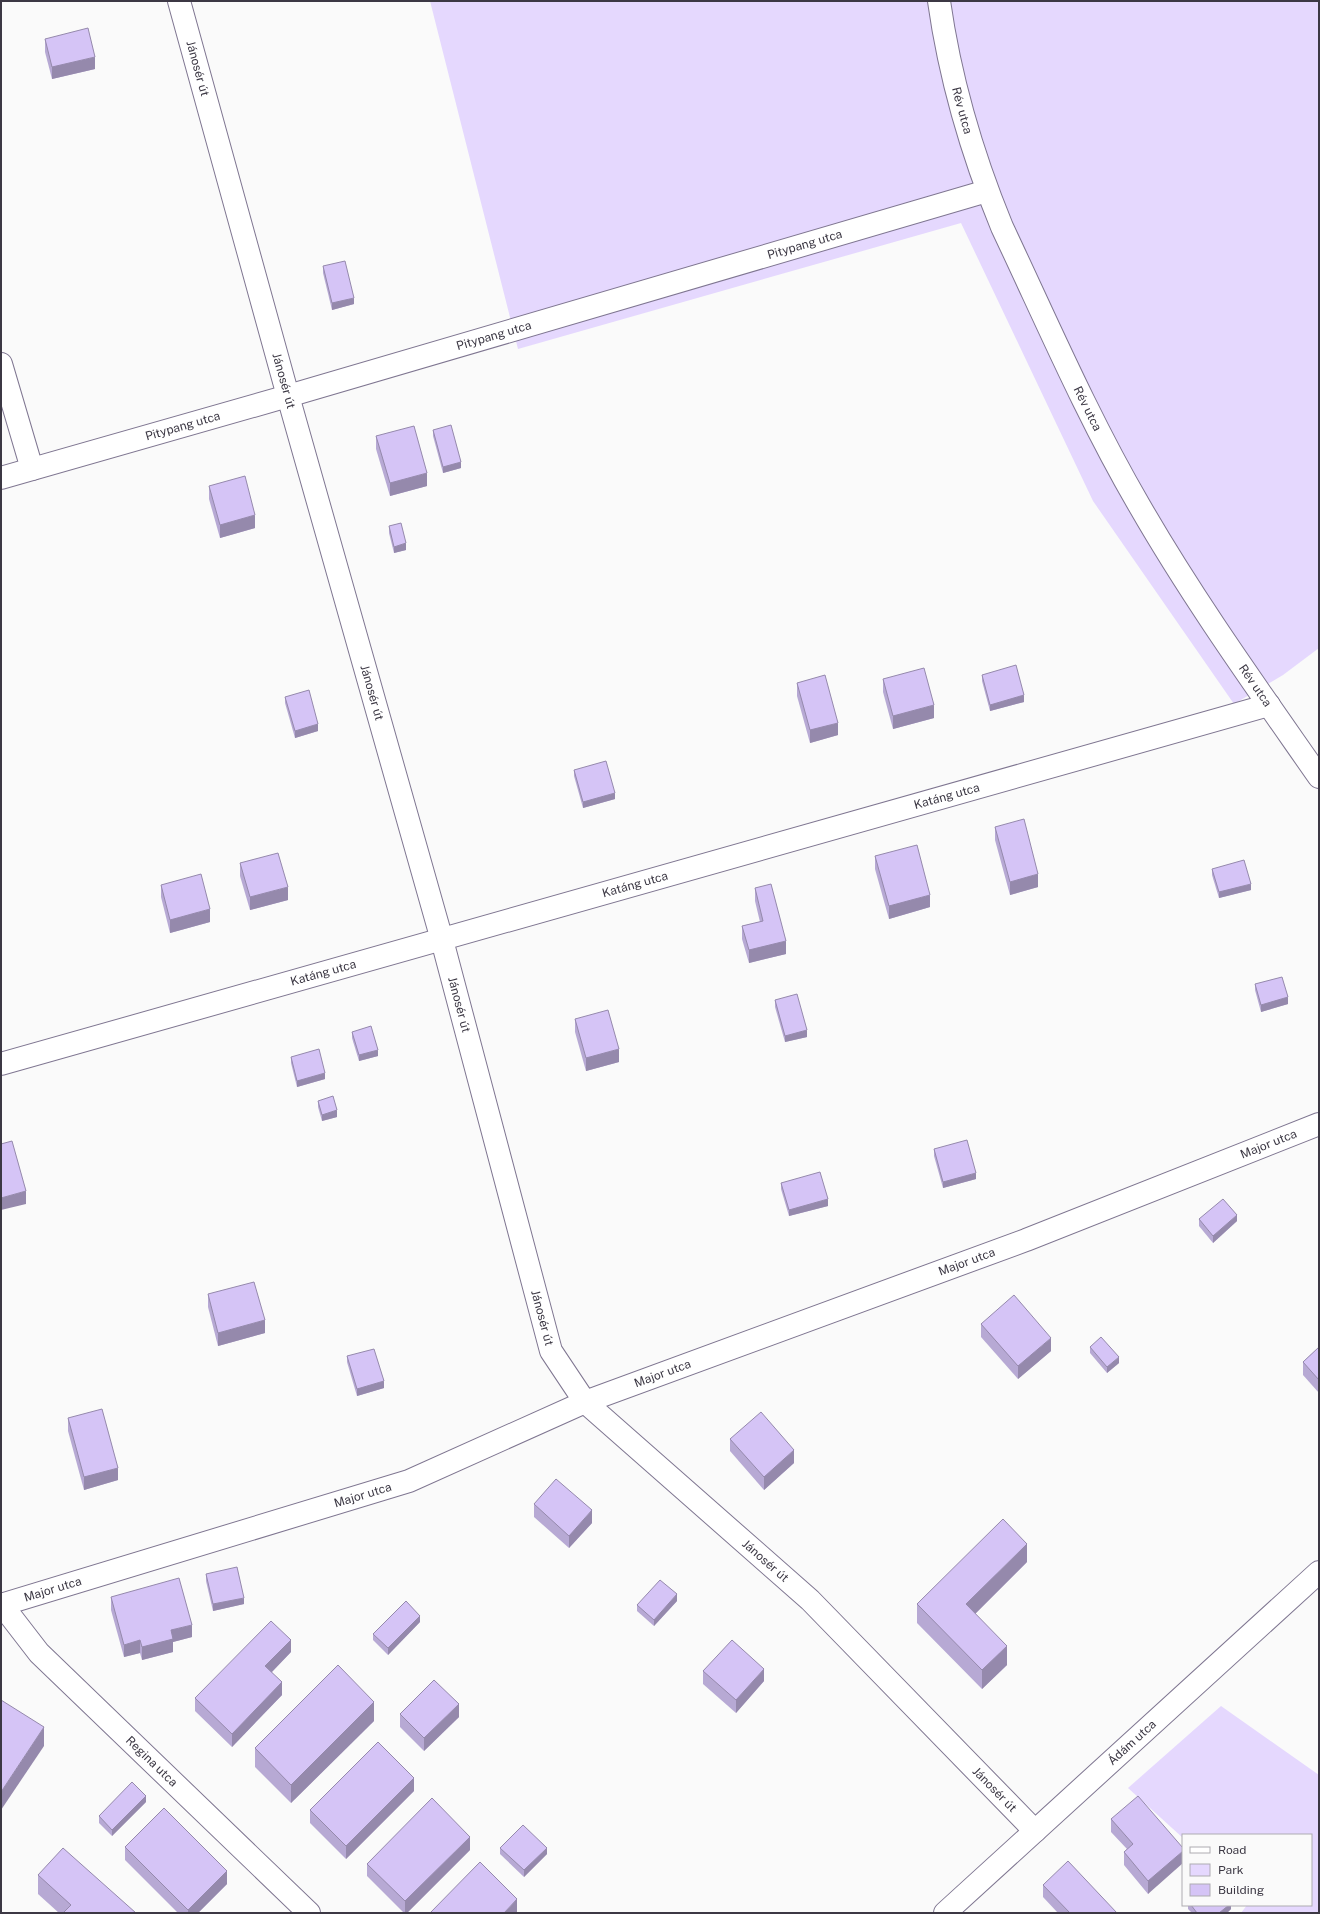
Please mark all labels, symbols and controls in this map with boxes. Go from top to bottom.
street label: Jánosér út [183,39,212,98]
street label: Rév utca [949,86,975,136]
street label: Pitypang utca [766,227,844,262]
street label: Pitypang utca [455,318,533,353]
street label: Jánosér út [269,351,298,411]
street label: Rév utca [1071,384,1105,433]
street label: Pitypang utca [144,409,222,443]
street label: Rév utca [1236,662,1275,709]
street label: Jánosér út [357,663,387,722]
street label: Katáng utca [912,780,981,812]
street label: Katáng utca [601,869,670,900]
street label: Katáng utca [289,957,358,989]
street label: Jánosér út [445,975,473,1034]
street label: Major utca [1238,1127,1299,1161]
street label: Major utca [936,1245,997,1279]
street label: Jánosér út [528,1288,556,1348]
street label: Major utca [632,1357,693,1390]
street label: Major utca [332,1480,393,1510]
street label: Jánosér út [739,1537,792,1585]
street label: Major utca [22,1574,83,1605]
street label: Ádám utca [1105,1717,1159,1768]
street label: Regina utca [123,1733,180,1790]
street label: Jánosér út [970,1764,1020,1815]
legend [1182,1834,1312,1906]
text: Road [1218,1843,1246,1857]
text: Park [1218,1863,1244,1877]
text: Building [1218,1883,1264,1897]

